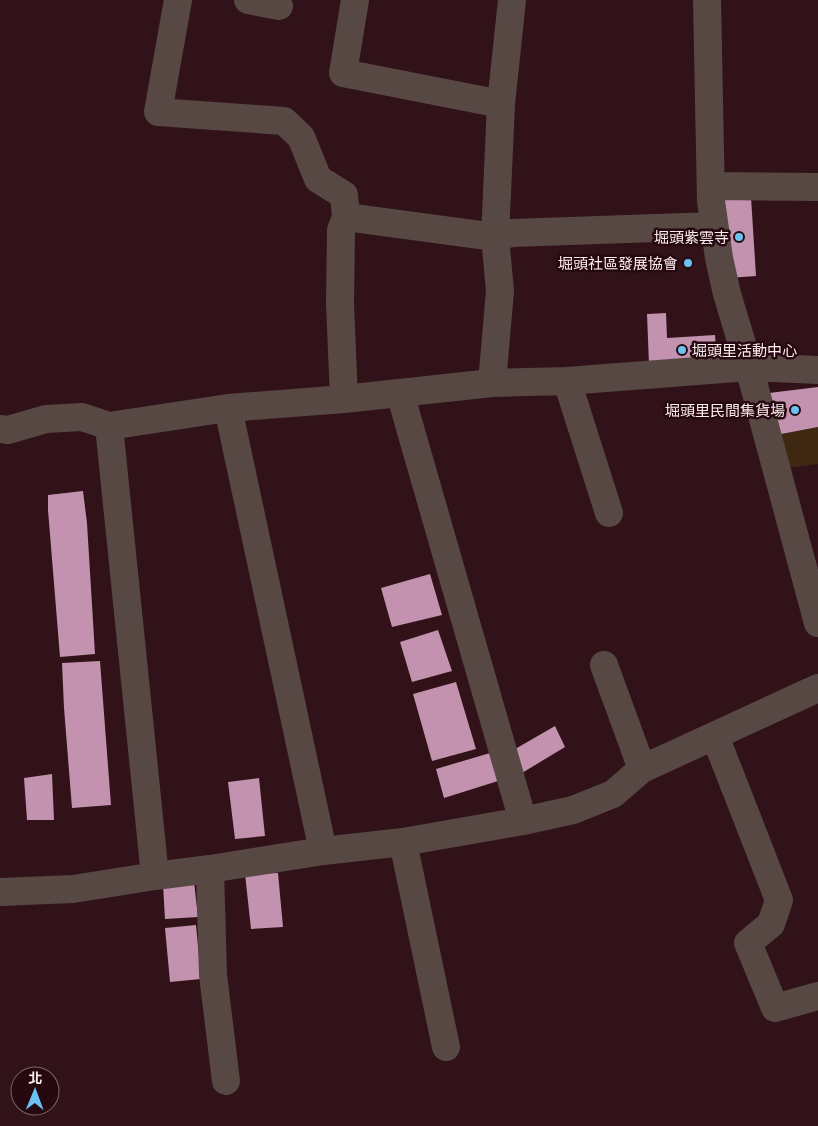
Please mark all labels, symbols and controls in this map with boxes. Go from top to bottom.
place label: 堀頭紫雲寺 [654,229,729,246]
marker: 堀頭紫雲寺 [733,231,745,243]
place label: 堀頭社區發展協會 [558,255,678,272]
marker: 堀頭社區發展協會 [682,257,694,269]
place label: 堀頭里活動中心 [692,342,797,359]
marker: 堀頭里活動中心 [676,344,688,356]
place label: 堀頭里民間集貨場 [665,402,785,419]
marker: 堀頭里民間集貨場 [789,404,801,416]
north arrow [10,1066,60,1116]
text: 北 [28,1070,42,1086]

